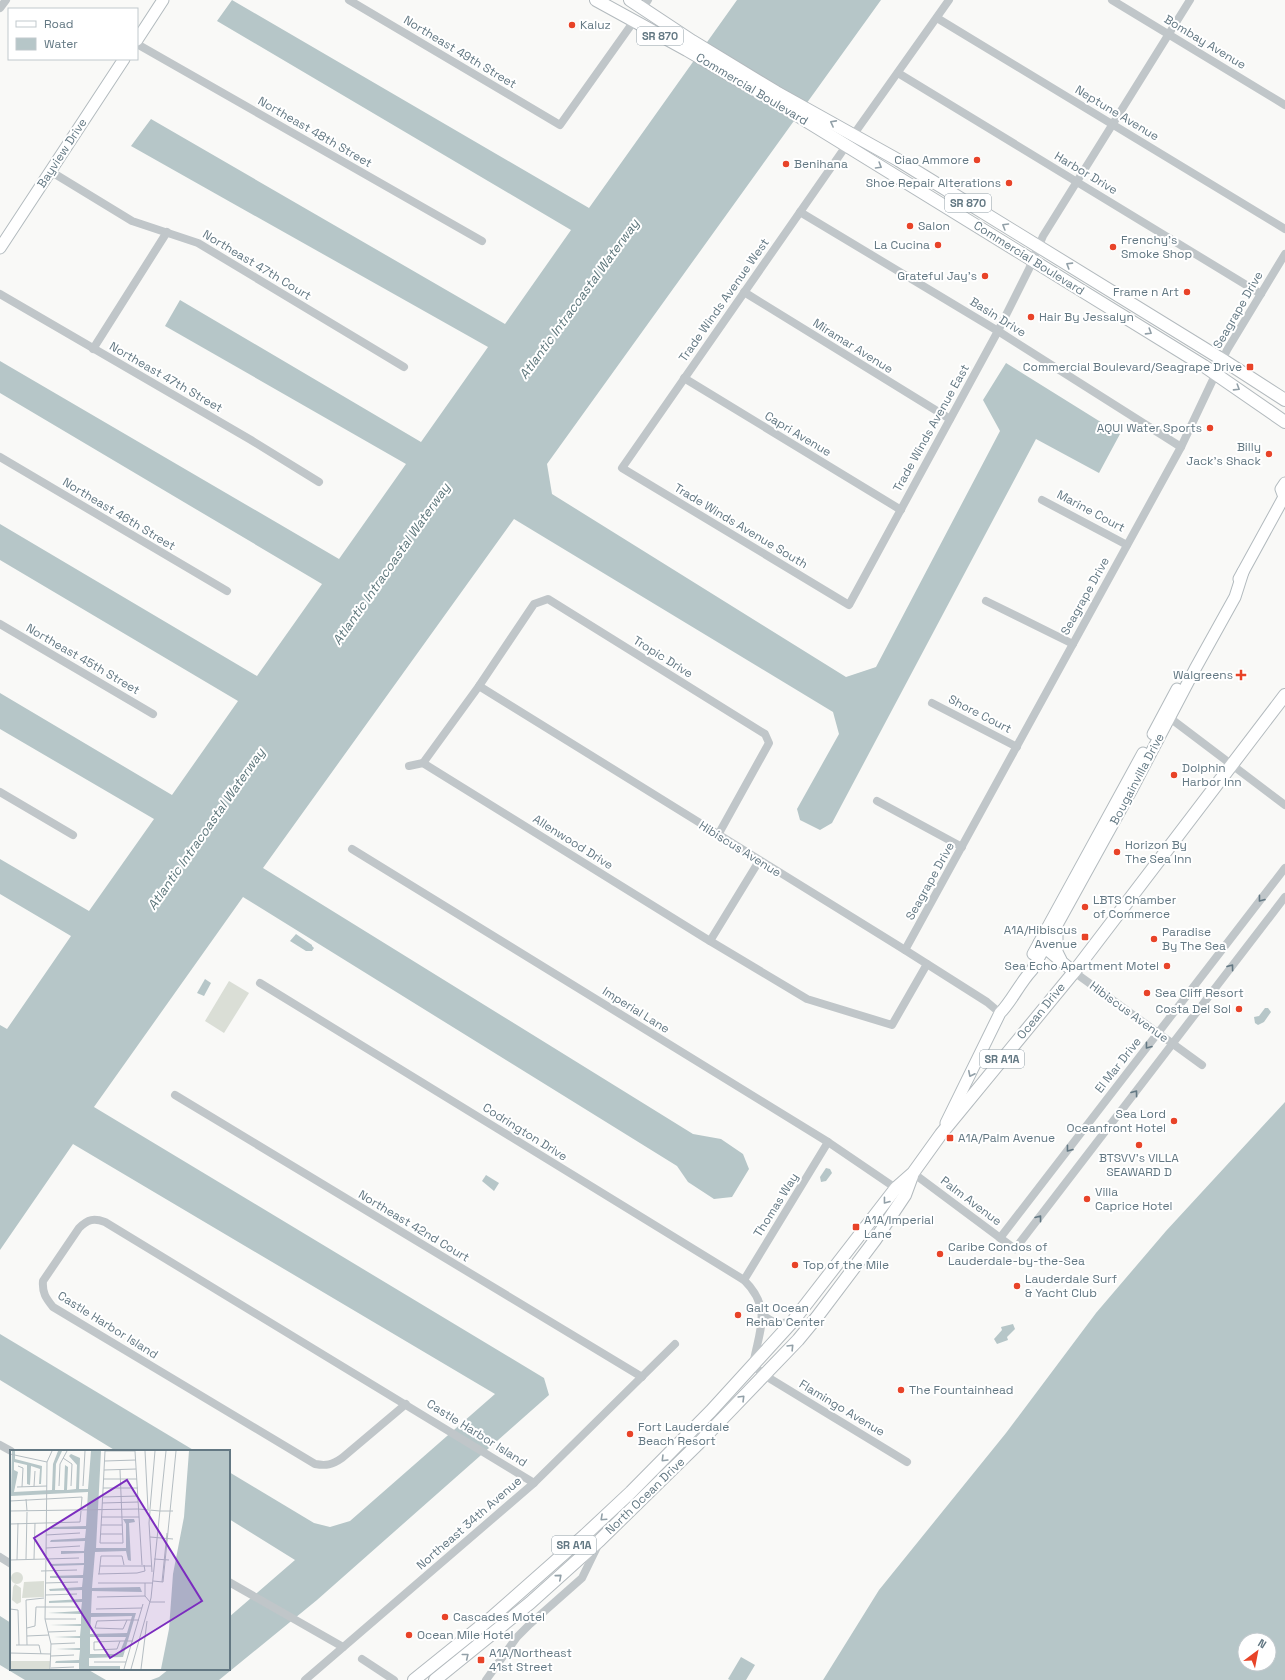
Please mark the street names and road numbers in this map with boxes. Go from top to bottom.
street label: Bombay Avenue [1161,11,1249,73]
street label: Northeast 49th Street [401,12,519,92]
road number: SR 870 [637,27,683,45]
street label: Commercial Boulevard [693,49,811,129]
street label: Neptune Avenue [1072,82,1162,144]
street label: Northeast 48th Street [255,93,375,171]
street label: Bayview Drive [34,115,90,191]
street label: Harbor Drive [1052,148,1120,198]
road number: SR 870 [945,194,991,212]
street label: Commercial Boulevard [971,217,1087,299]
street label: Northeast 47th Court [200,226,314,304]
street label: Trade Winds Avenue West [675,235,773,365]
street label: Seagrape Drive [1209,268,1267,352]
street label: Basin Drive [967,293,1029,341]
street label: Miramar Avenue [810,315,896,377]
street label: Northeast 47th Street [107,338,225,416]
street label: Trade Winds Avenue East [889,361,973,495]
street label: Capri Avenue [762,408,834,460]
street label: Northeast 46th Street [60,474,178,554]
street label: Trade Winds Avenue South [671,480,811,572]
street label: Marine Court [1054,486,1128,536]
street label: Seagrape Drive [1057,554,1113,638]
street label: Northeast 45th Street [23,620,143,698]
street label: Tropic Drive [630,632,696,682]
street label: Shore Court [946,691,1014,737]
street label: Bougainvilla Drive [1106,730,1168,828]
street label: Allenwood Drive [530,811,616,873]
street label: Hibiscus Avenue [696,817,784,881]
street label: Seagrape Drive [902,839,958,923]
street label: Hibiscus Avenue [1086,978,1172,1046]
street label: Ocean Drive [1013,979,1069,1043]
street label: Imperial Lane [599,983,673,1037]
street label: El Mar Drive [1091,1034,1145,1096]
road number: SR A1A [980,1050,1024,1068]
street label: Codrington Drive [480,1099,570,1165]
street label: Thomas Way [750,1170,802,1240]
street label: Palm Avenue [937,1173,1005,1229]
street label: Northeast 42nd Court [355,1186,473,1266]
street label: Castle Harbor Island [55,1288,161,1362]
street label: Flamingo Avenue [796,1376,888,1440]
street label: Castle Harbor Island [424,1396,530,1470]
street label: North Ocean Drive [602,1454,688,1538]
street label: Northeast 34th Avenue [413,1473,525,1573]
road number: SR A1A [552,1536,596,1554]

